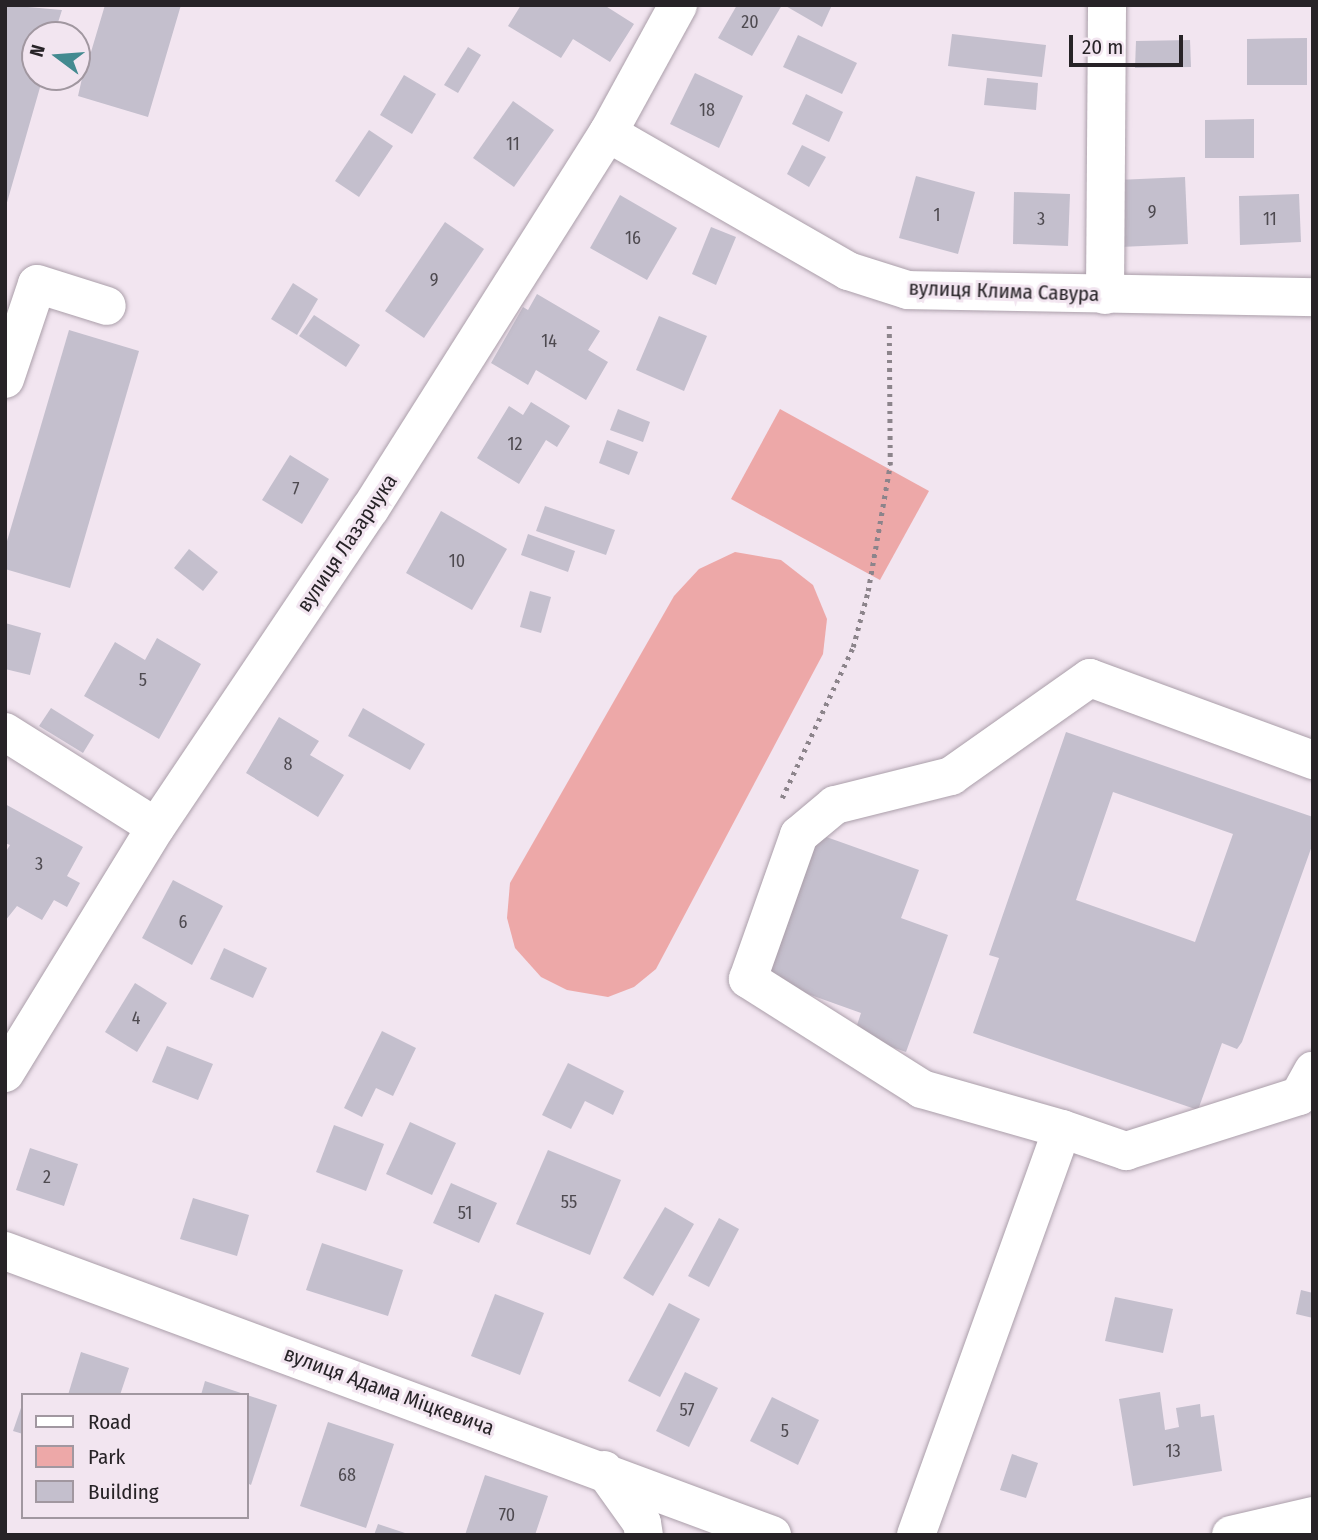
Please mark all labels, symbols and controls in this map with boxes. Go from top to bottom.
house number: 20 [741,11,759,33]
north arrow [21,21,91,91]
scale bar [1073,21,1187,65]
text: 20 m [1082,34,1123,60]
text: N [25,42,50,59]
house number: 18 [699,99,715,121]
house number: 11 [506,133,520,155]
house number: 9 [1148,201,1156,223]
house number: 1 [933,204,941,226]
house number: 3 [1037,208,1045,230]
house number: 11 [1263,208,1277,230]
house number: 16 [625,227,641,249]
house number: 9 [430,269,438,291]
street label: вулиця Клима Савура [908,275,1100,307]
house number: 14 [541,330,557,352]
house number: 12 [508,433,522,455]
street label: вулиця Лазарчука [292,469,402,617]
house number: 7 [292,478,300,500]
house number: 10 [449,550,465,572]
house number: 5 [139,669,147,691]
house number: 8 [284,753,292,775]
house number: 3 [35,853,43,875]
house number: 6 [179,911,187,933]
house number: 4 [132,1007,140,1029]
house number: 2 [43,1166,51,1188]
house number: 55 [561,1191,577,1213]
house number: 51 [458,1202,472,1224]
street label: вулиця Адама Міцкевича [281,1341,497,1441]
legend [21,1393,248,1519]
house number: 57 [679,1399,695,1421]
text: Road [88,1409,132,1435]
house number: 5 [781,1420,789,1442]
house number: 13 [1165,1440,1181,1462]
text: Park [88,1444,125,1470]
house number: 68 [338,1464,356,1486]
text: Building [88,1479,159,1505]
house number: 70 [499,1504,515,1526]

